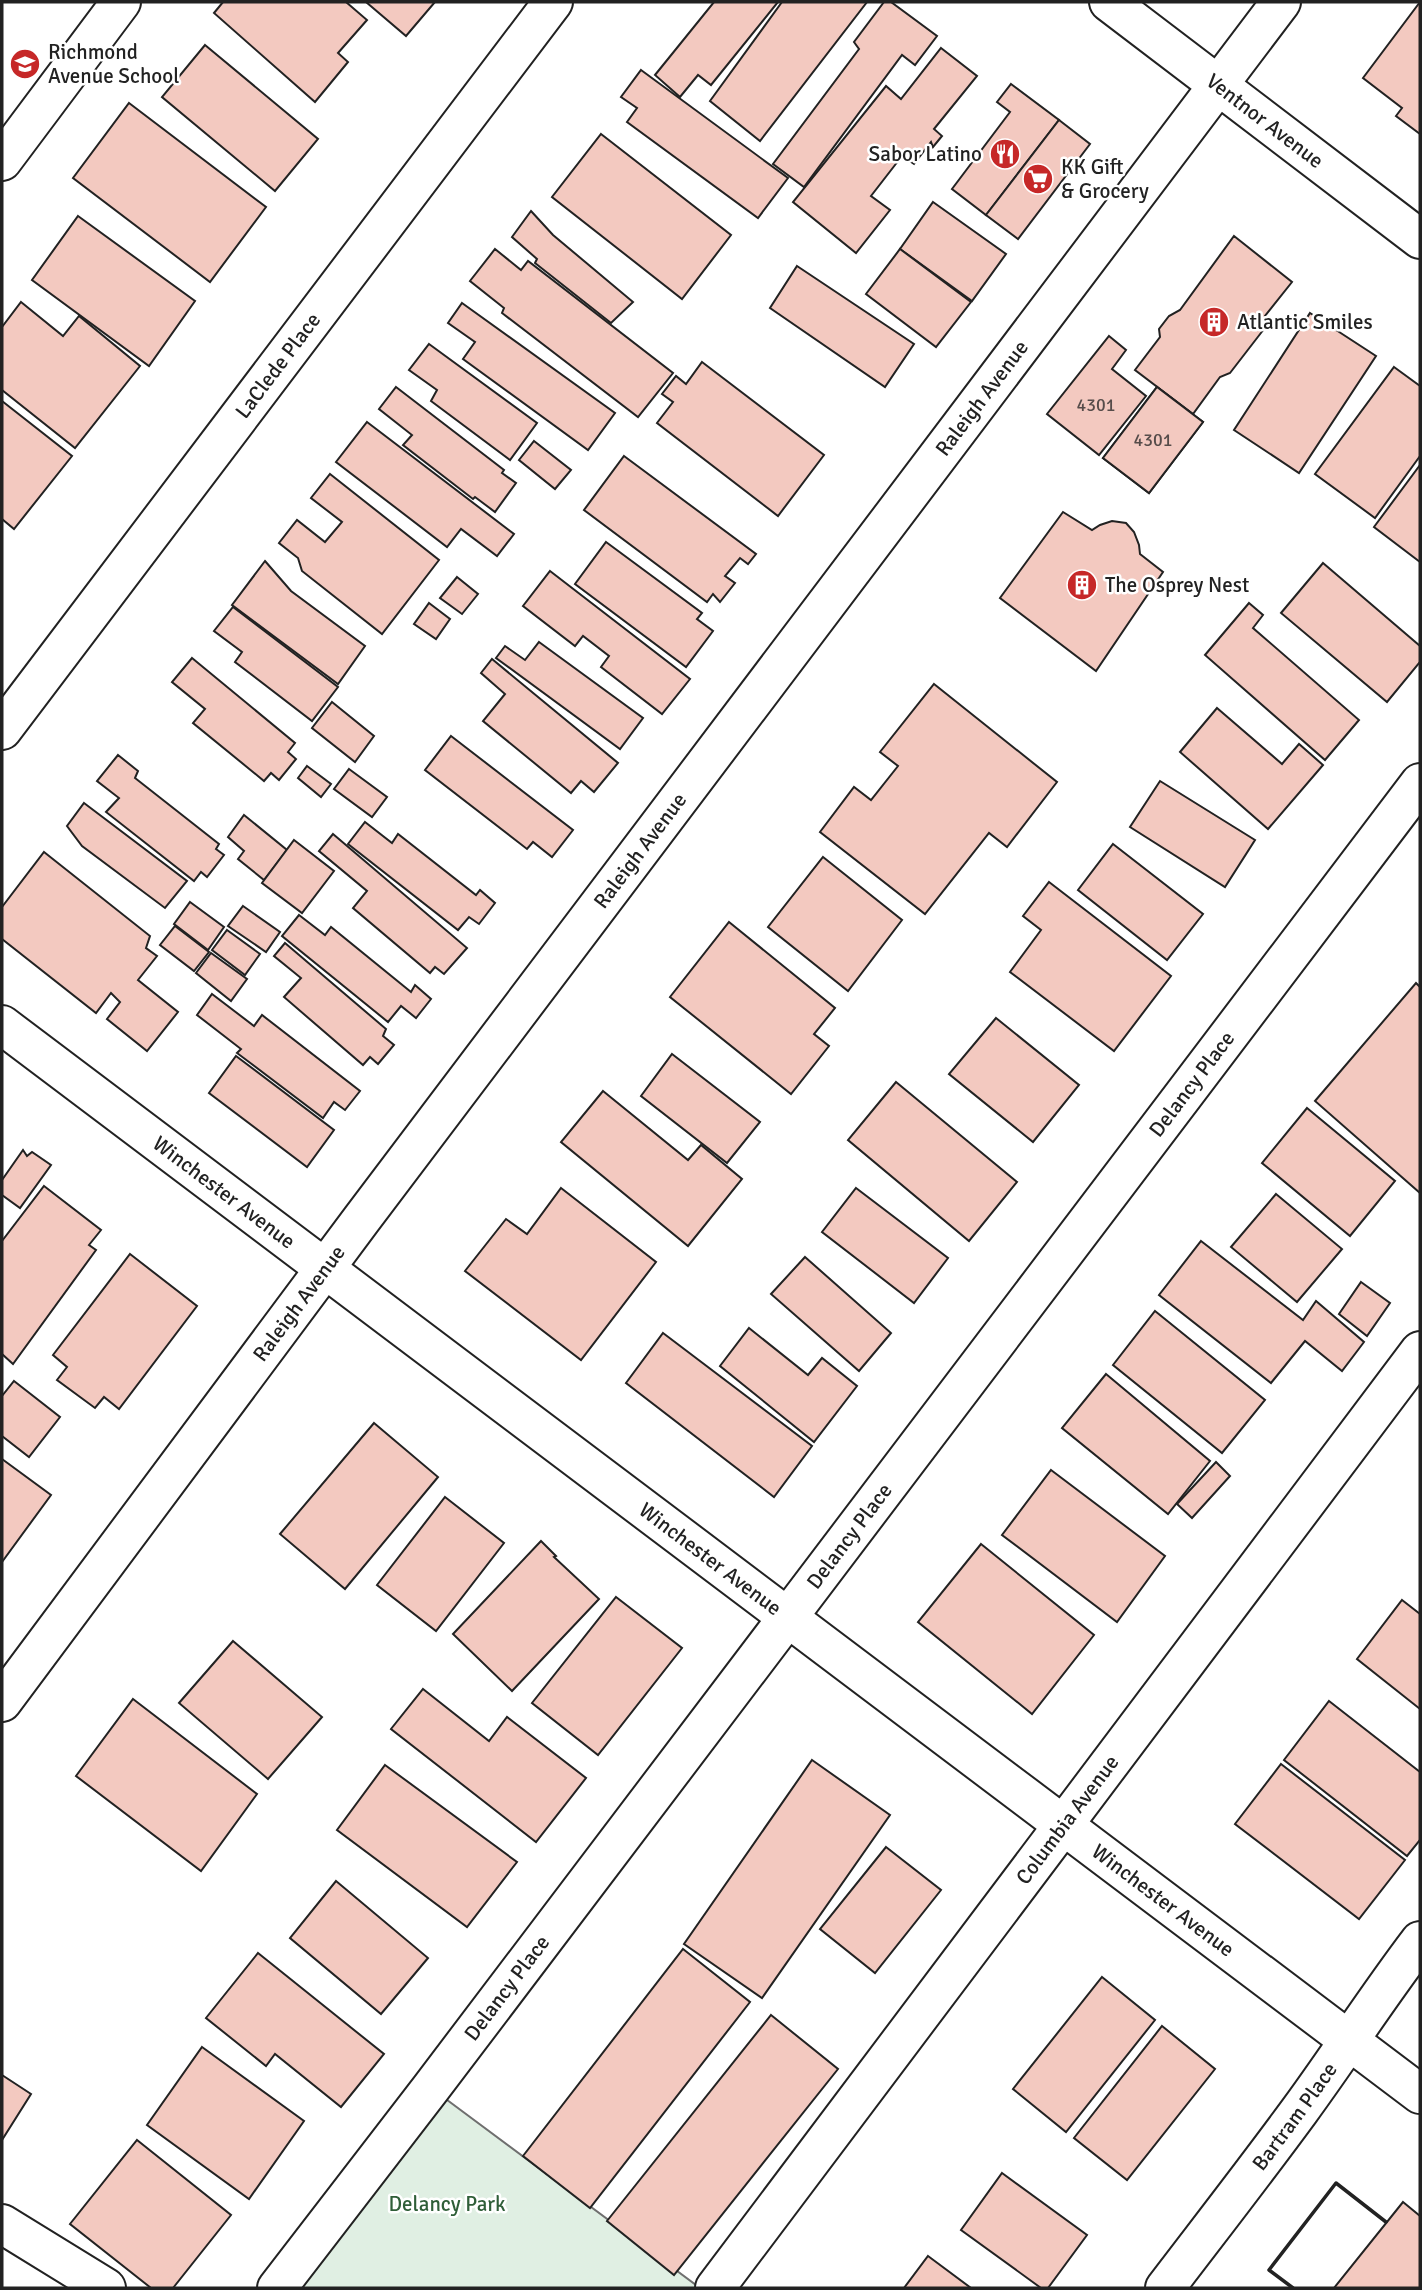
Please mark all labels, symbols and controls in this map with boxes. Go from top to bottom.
place label: Richmond Avenue School [48,39,179,89]
school or university icon: Richmond Avenue School [8,47,42,81]
street label: Ventnor Avenue [1201,68,1329,174]
restaurant icon: Sabor Latino [988,137,1022,171]
place label: Sabor Latino [869,141,982,167]
place label: KK Gift & Grocery [1061,154,1149,204]
supermarket icon: KK Gift & Grocery [1021,162,1055,196]
building icon: Atlantic Smiles [1197,305,1231,339]
street label: LaClede Place [229,308,326,424]
place label: Atlantic Smiles [1237,309,1373,335]
street label: Raleigh Avenue [930,335,1034,461]
house number: 4301 [1077,394,1115,416]
house number: 4301 [1134,429,1172,451]
building icon: The Osprey Nest [1065,568,1099,602]
place label: The Osprey Nest [1105,572,1249,598]
street label: Raleigh Avenue [588,788,692,914]
street label: Delancy Place [1143,1026,1240,1142]
street label: Winchester Avenue [148,1130,300,1254]
street label: Raleigh Avenue [247,1240,351,1367]
street label: Delancy Place [801,1478,898,1594]
street label: Winchester Avenue [634,1497,787,1621]
street label: Columbia Avenue [1010,1750,1124,1890]
street label: Winchester Avenue [1087,1838,1239,1962]
street label: Delancy Place [458,1930,555,2046]
street label: Bartram Place [1246,2057,1343,2176]
park label: Delancy Park [388,2191,506,2217]

